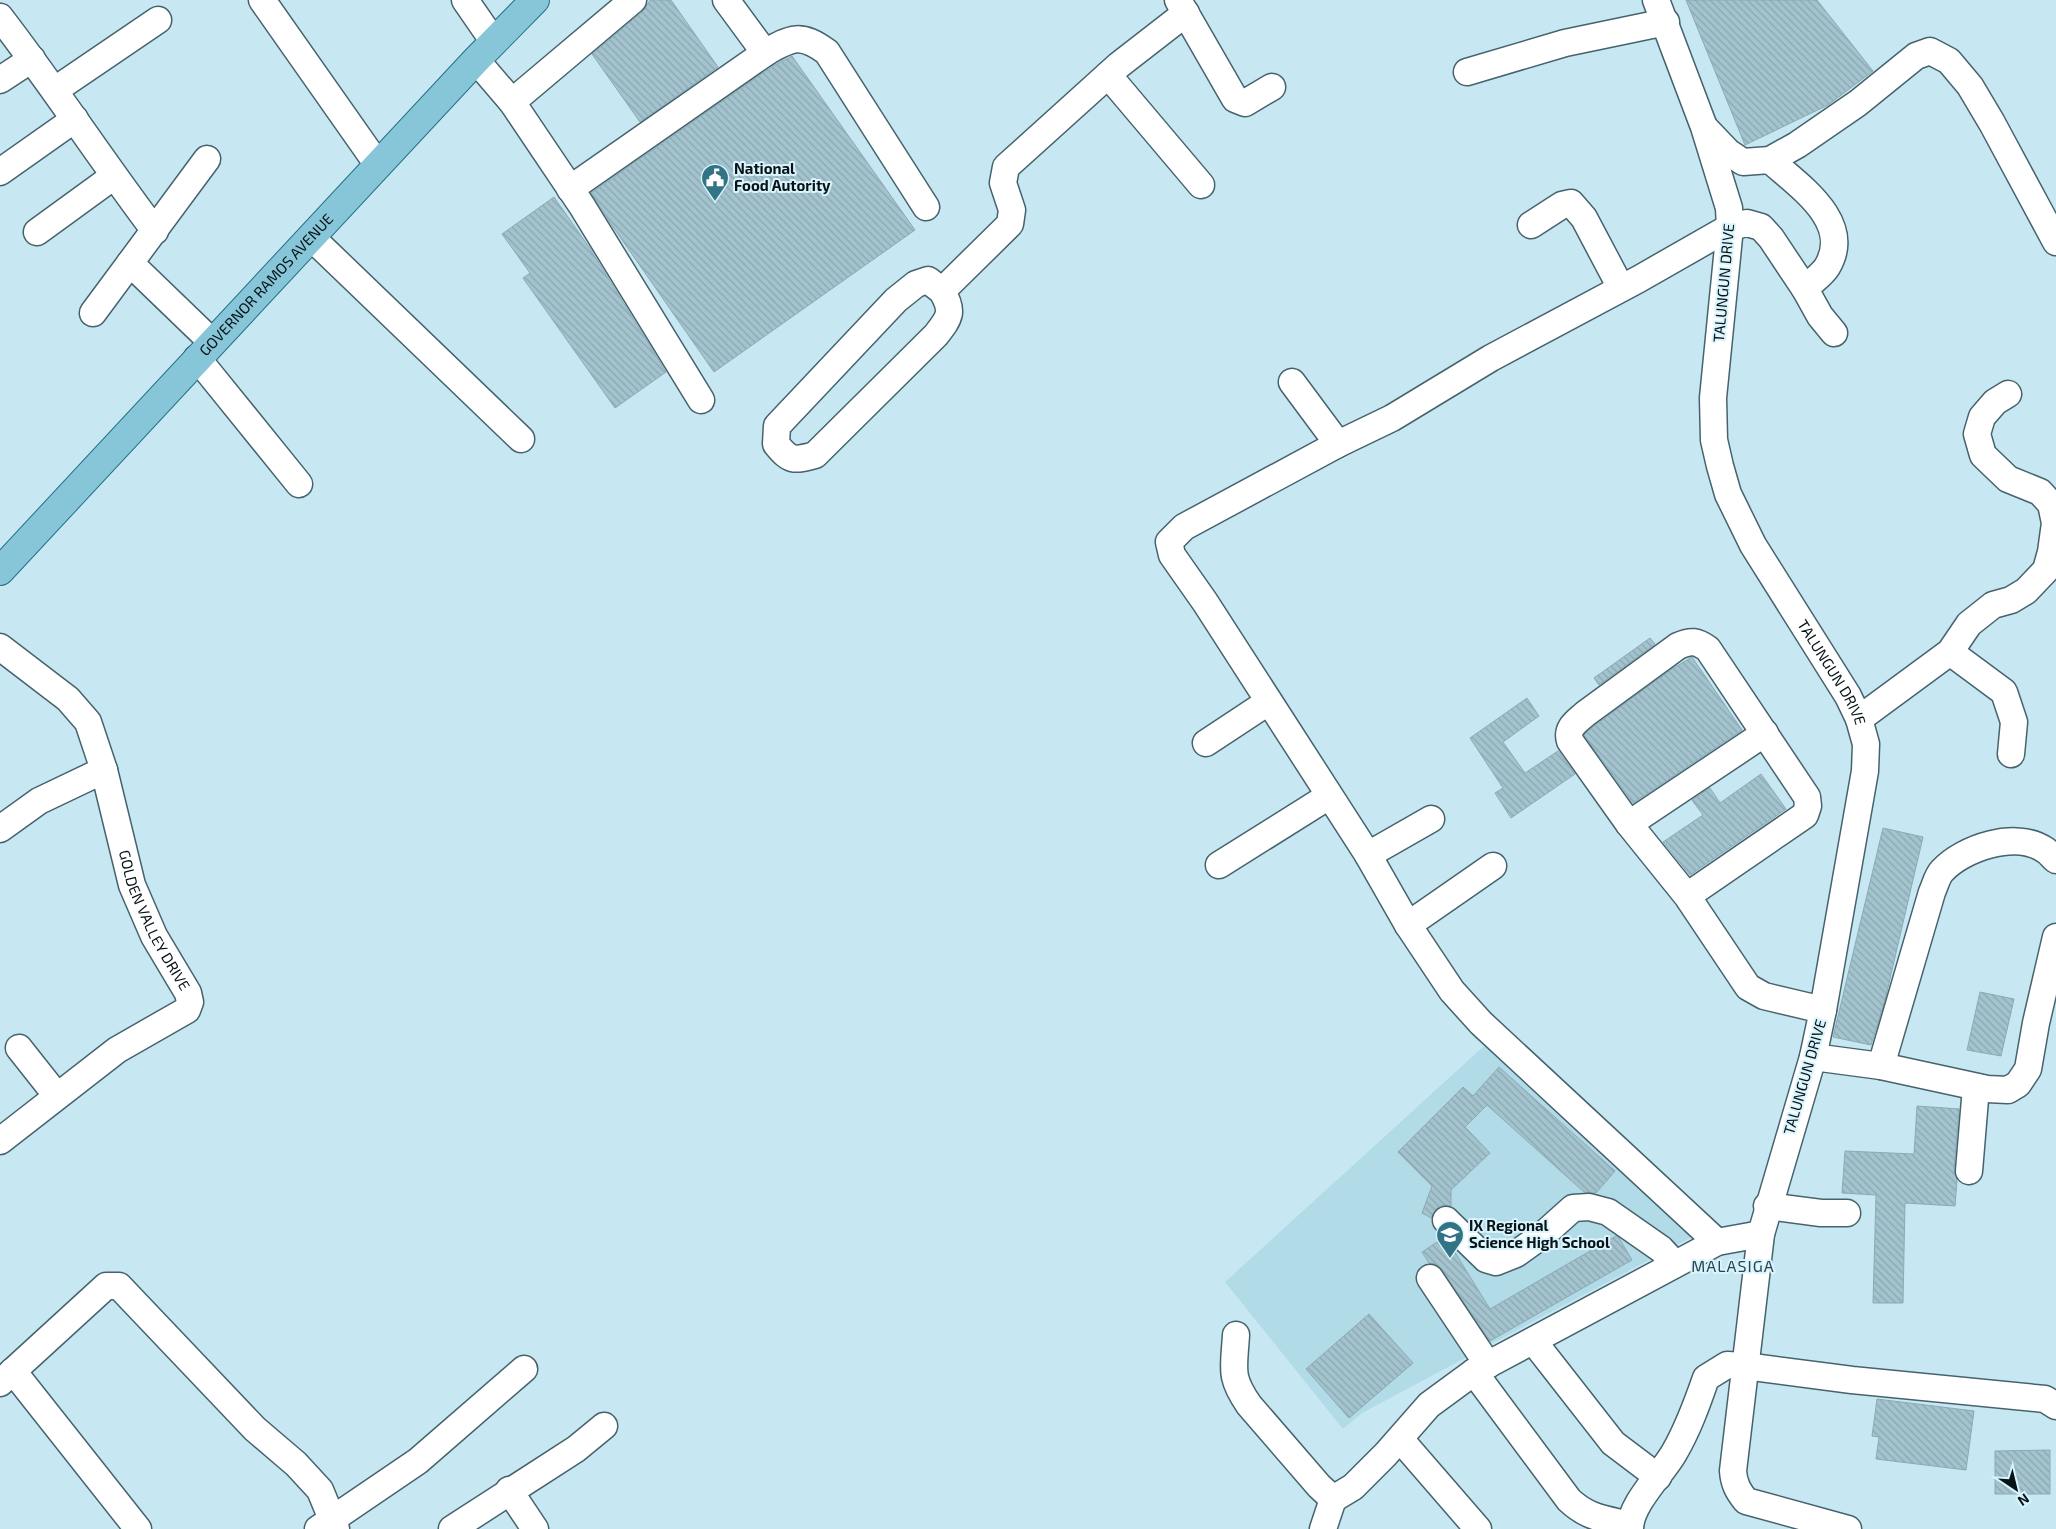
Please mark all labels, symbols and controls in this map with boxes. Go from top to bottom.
place label: National Food Autority [734,159,831,195]
public building icon: National Food Autority [700,163,730,202]
street label: GOVERNOR RAMOS AVENUE [195,209,336,359]
street label: TALUNGUN DRIVE [1709,223,1737,343]
street label: TALUNGUN DRIVE [1794,616,1870,727]
street label: GOLDEN VALLEY DRIVE [116,848,194,993]
street label: TALUNGUN DRIVE [1779,1017,1829,1136]
place label: IX Regional Science High School [1469,1216,1610,1251]
school or university icon: IX Regional Science High School [1435,1220,1465,1259]
district label: MALASIGA [1691,1256,1775,1275]
north arrow [1991,1464,2041,1514]
text: N [2015,1490,2033,1510]

